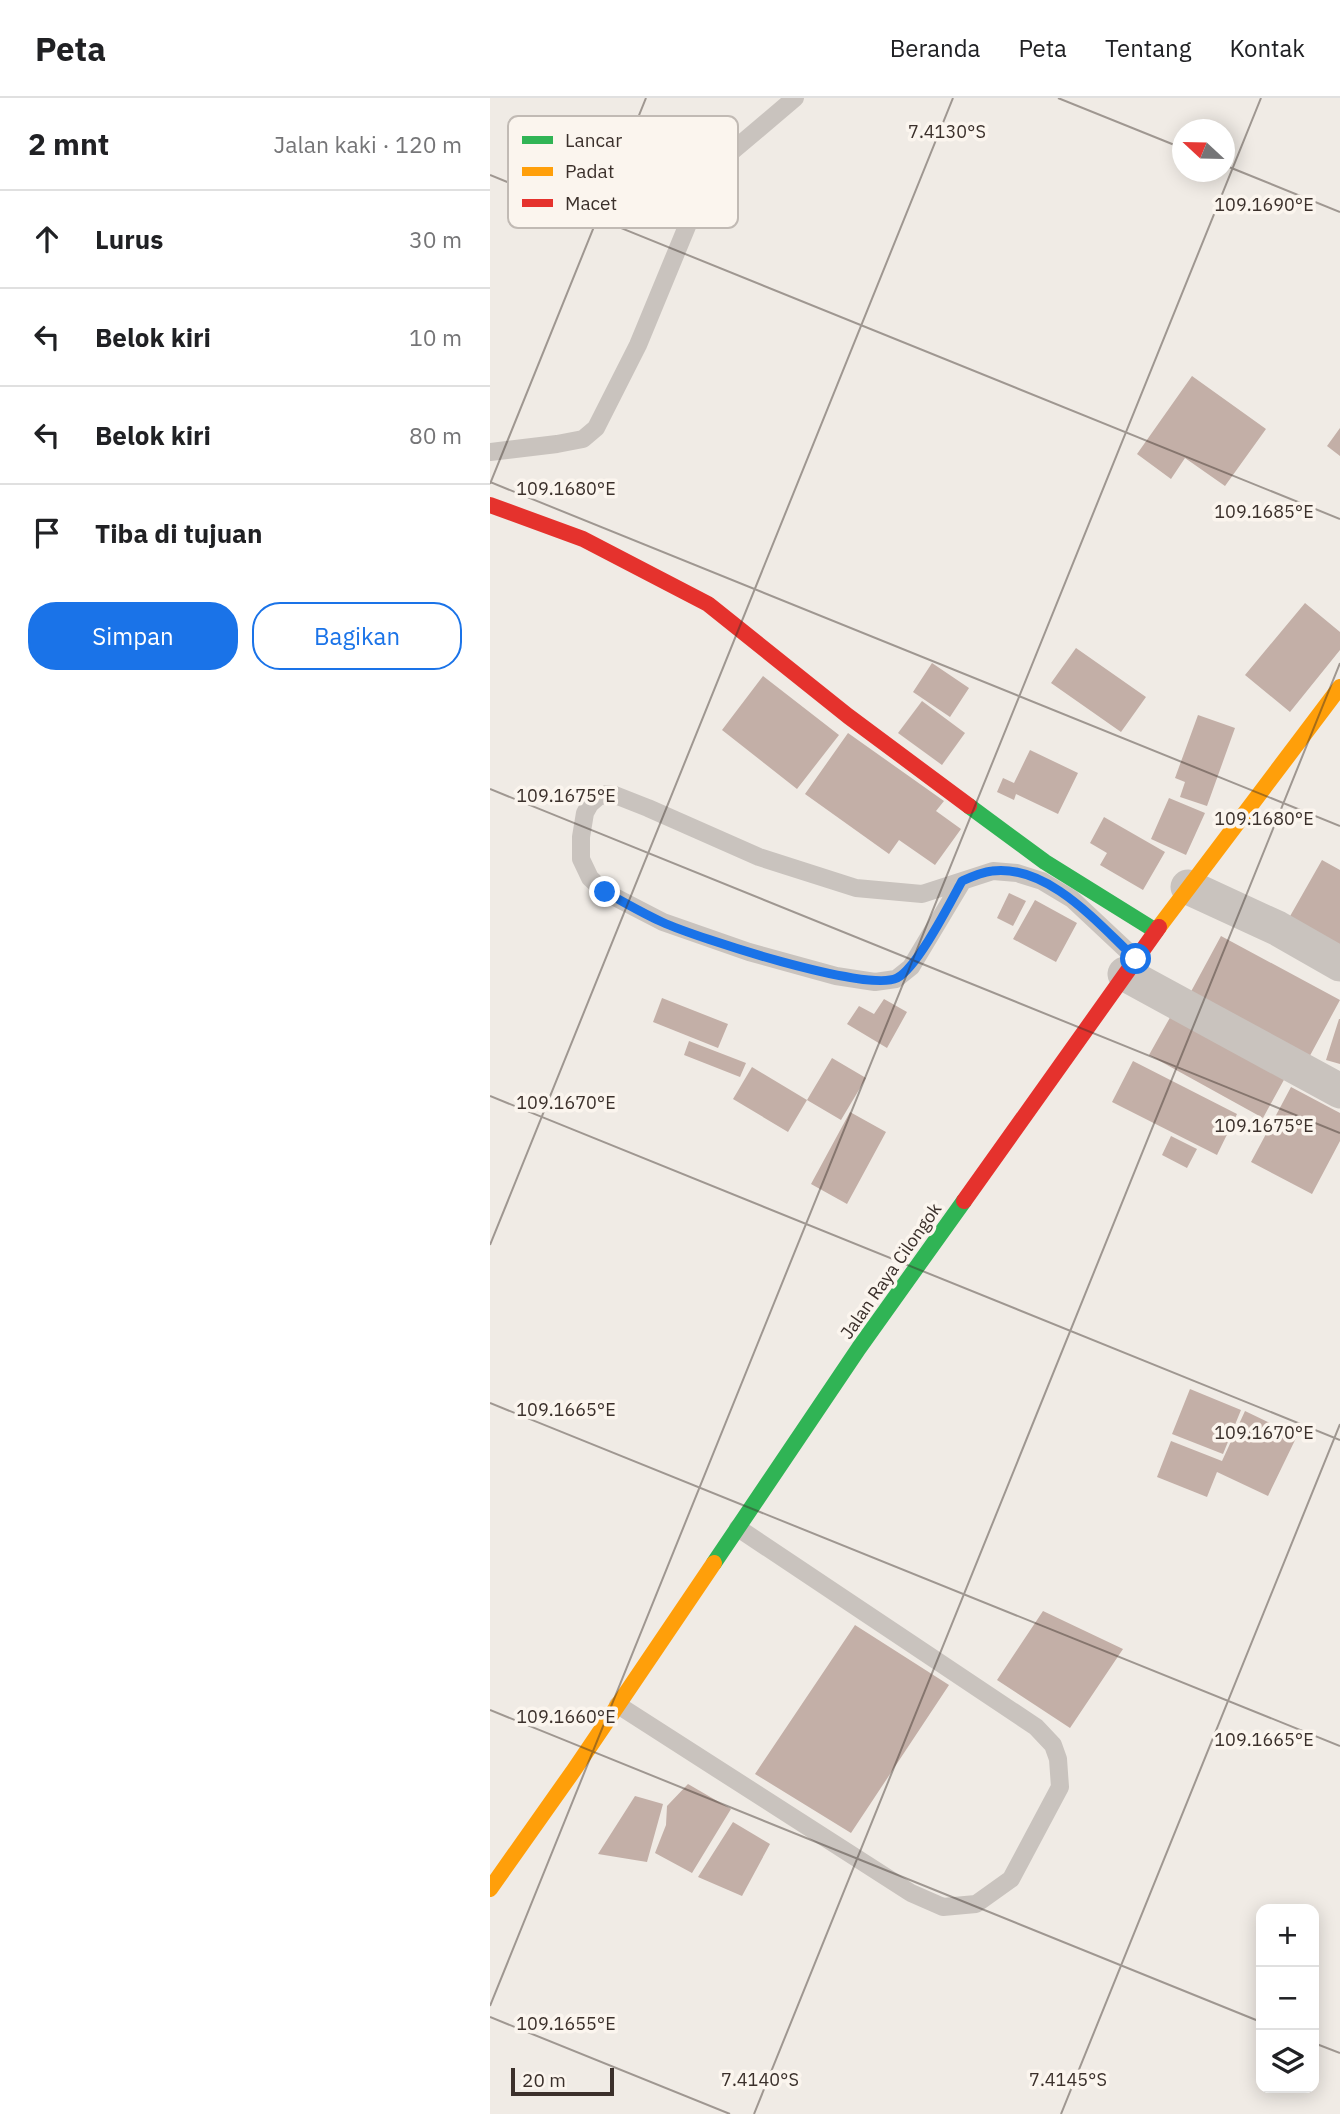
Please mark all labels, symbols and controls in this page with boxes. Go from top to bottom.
text: Peta [35,27,106,70]
text: Beranda [890,32,980,64]
text: Peta [1018,32,1067,64]
text: Tentang [1105,32,1191,64]
text: Kontak [1229,32,1305,64]
legend [508,116,738,228]
north arrow [1172,119,1235,182]
text: 7.4130°S [908,120,986,143]
text: 2 mnt [28,124,109,163]
text: Lancar [565,128,622,152]
text: Jalan kaki · 120 m [274,129,462,159]
text: Padat [565,159,614,183]
text: Macet [565,191,617,215]
text: 109.1690°E [1214,193,1314,216]
icon: ahead [28,220,66,258]
text: Lurus [95,222,163,256]
text: 30 m [409,224,462,254]
icon: left [28,318,66,356]
text: Belok kiri [95,320,211,354]
text: 10 m [409,322,462,352]
icon: left [28,416,66,454]
text: Belok kiri [95,418,211,452]
text: 80 m [409,420,462,450]
text: 109.1680°E [516,477,616,500]
text: 109.1685°E [1214,500,1314,523]
icon: arrive [28,514,66,552]
text: Tiba di tujuan [95,516,262,550]
button: Simpan [28,602,238,670]
button: Bagikan [252,602,462,670]
text: 109.1675°E [516,784,616,807]
text: 109.1680°E [1214,807,1314,830]
route end [589,876,620,907]
route start [1120,943,1151,974]
text: 109.1670°E [516,1091,616,1114]
text: 109.1675°E [1214,1114,1314,1137]
street label: Jalan Raya Cilongok [835,1198,946,1343]
text: 109.1665°E [516,1398,616,1421]
text: 109.1670°E [1214,1421,1314,1444]
text: 109.1660°E [516,1705,616,1728]
text: 109.1665°E [1214,1728,1314,1751]
map controls [1256,1904,1319,2093]
button: + [1256,1904,1319,1967]
button: − [1256,1967,1319,2030]
text: 109.1655°E [516,2012,616,2035]
button: layers [1256,2030,1319,2093]
scale bar [511,2065,614,2097]
text: 20 m [522,2068,566,2092]
text: 7.4140°S [721,2068,799,2091]
text: 7.4145°S [1029,2068,1107,2091]

